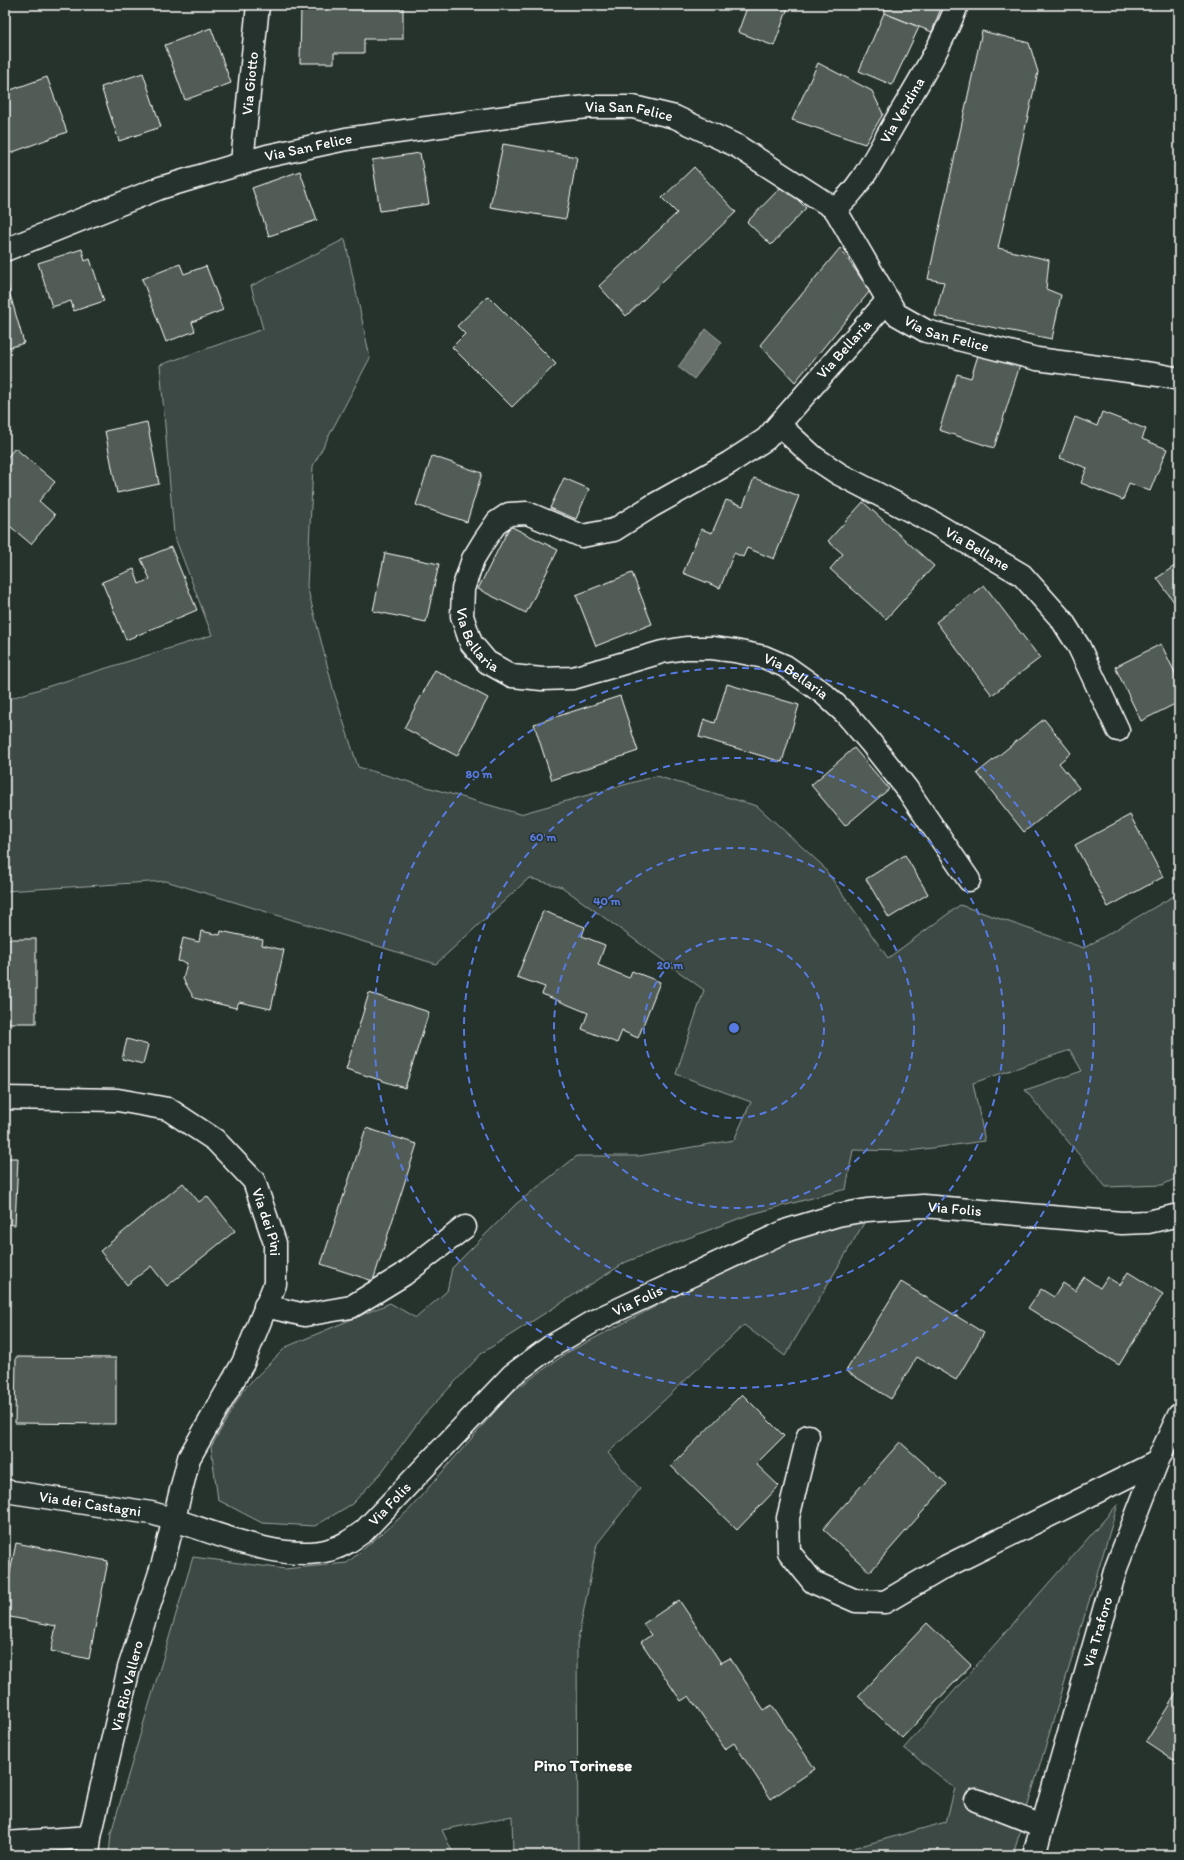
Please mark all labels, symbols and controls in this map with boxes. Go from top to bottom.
street label: Via Giotto [238,51,262,116]
street label: Via Verdina [876,74,929,146]
street label: Via San Felice [585,98,675,125]
street label: Via San Felice [263,129,353,165]
street label: Via San Felice [901,311,991,356]
street label: Via Bellaria [813,315,876,383]
street label: Via Bellane [942,523,1013,575]
street label: Via Bellaria [453,607,502,676]
street label: Via Bellaria [761,649,833,703]
text: 80 m [466,767,493,781]
text: 60 m [530,830,557,844]
text: 40 m [593,894,622,908]
text: 20 m [657,958,684,972]
centre of rings [727,1021,741,1035]
street label: Via dei Pini [248,1186,284,1256]
street label: Via Folis [927,1197,983,1220]
street label: Via Folis [609,1281,666,1320]
street label: Via Folis [365,1478,415,1530]
street label: Via dei Castagni [38,1487,142,1520]
street label: Via Traforo [1079,1595,1116,1669]
street label: Via Rio Vallero [107,1639,147,1733]
district label: Pino Torinese [534,1755,632,1775]

